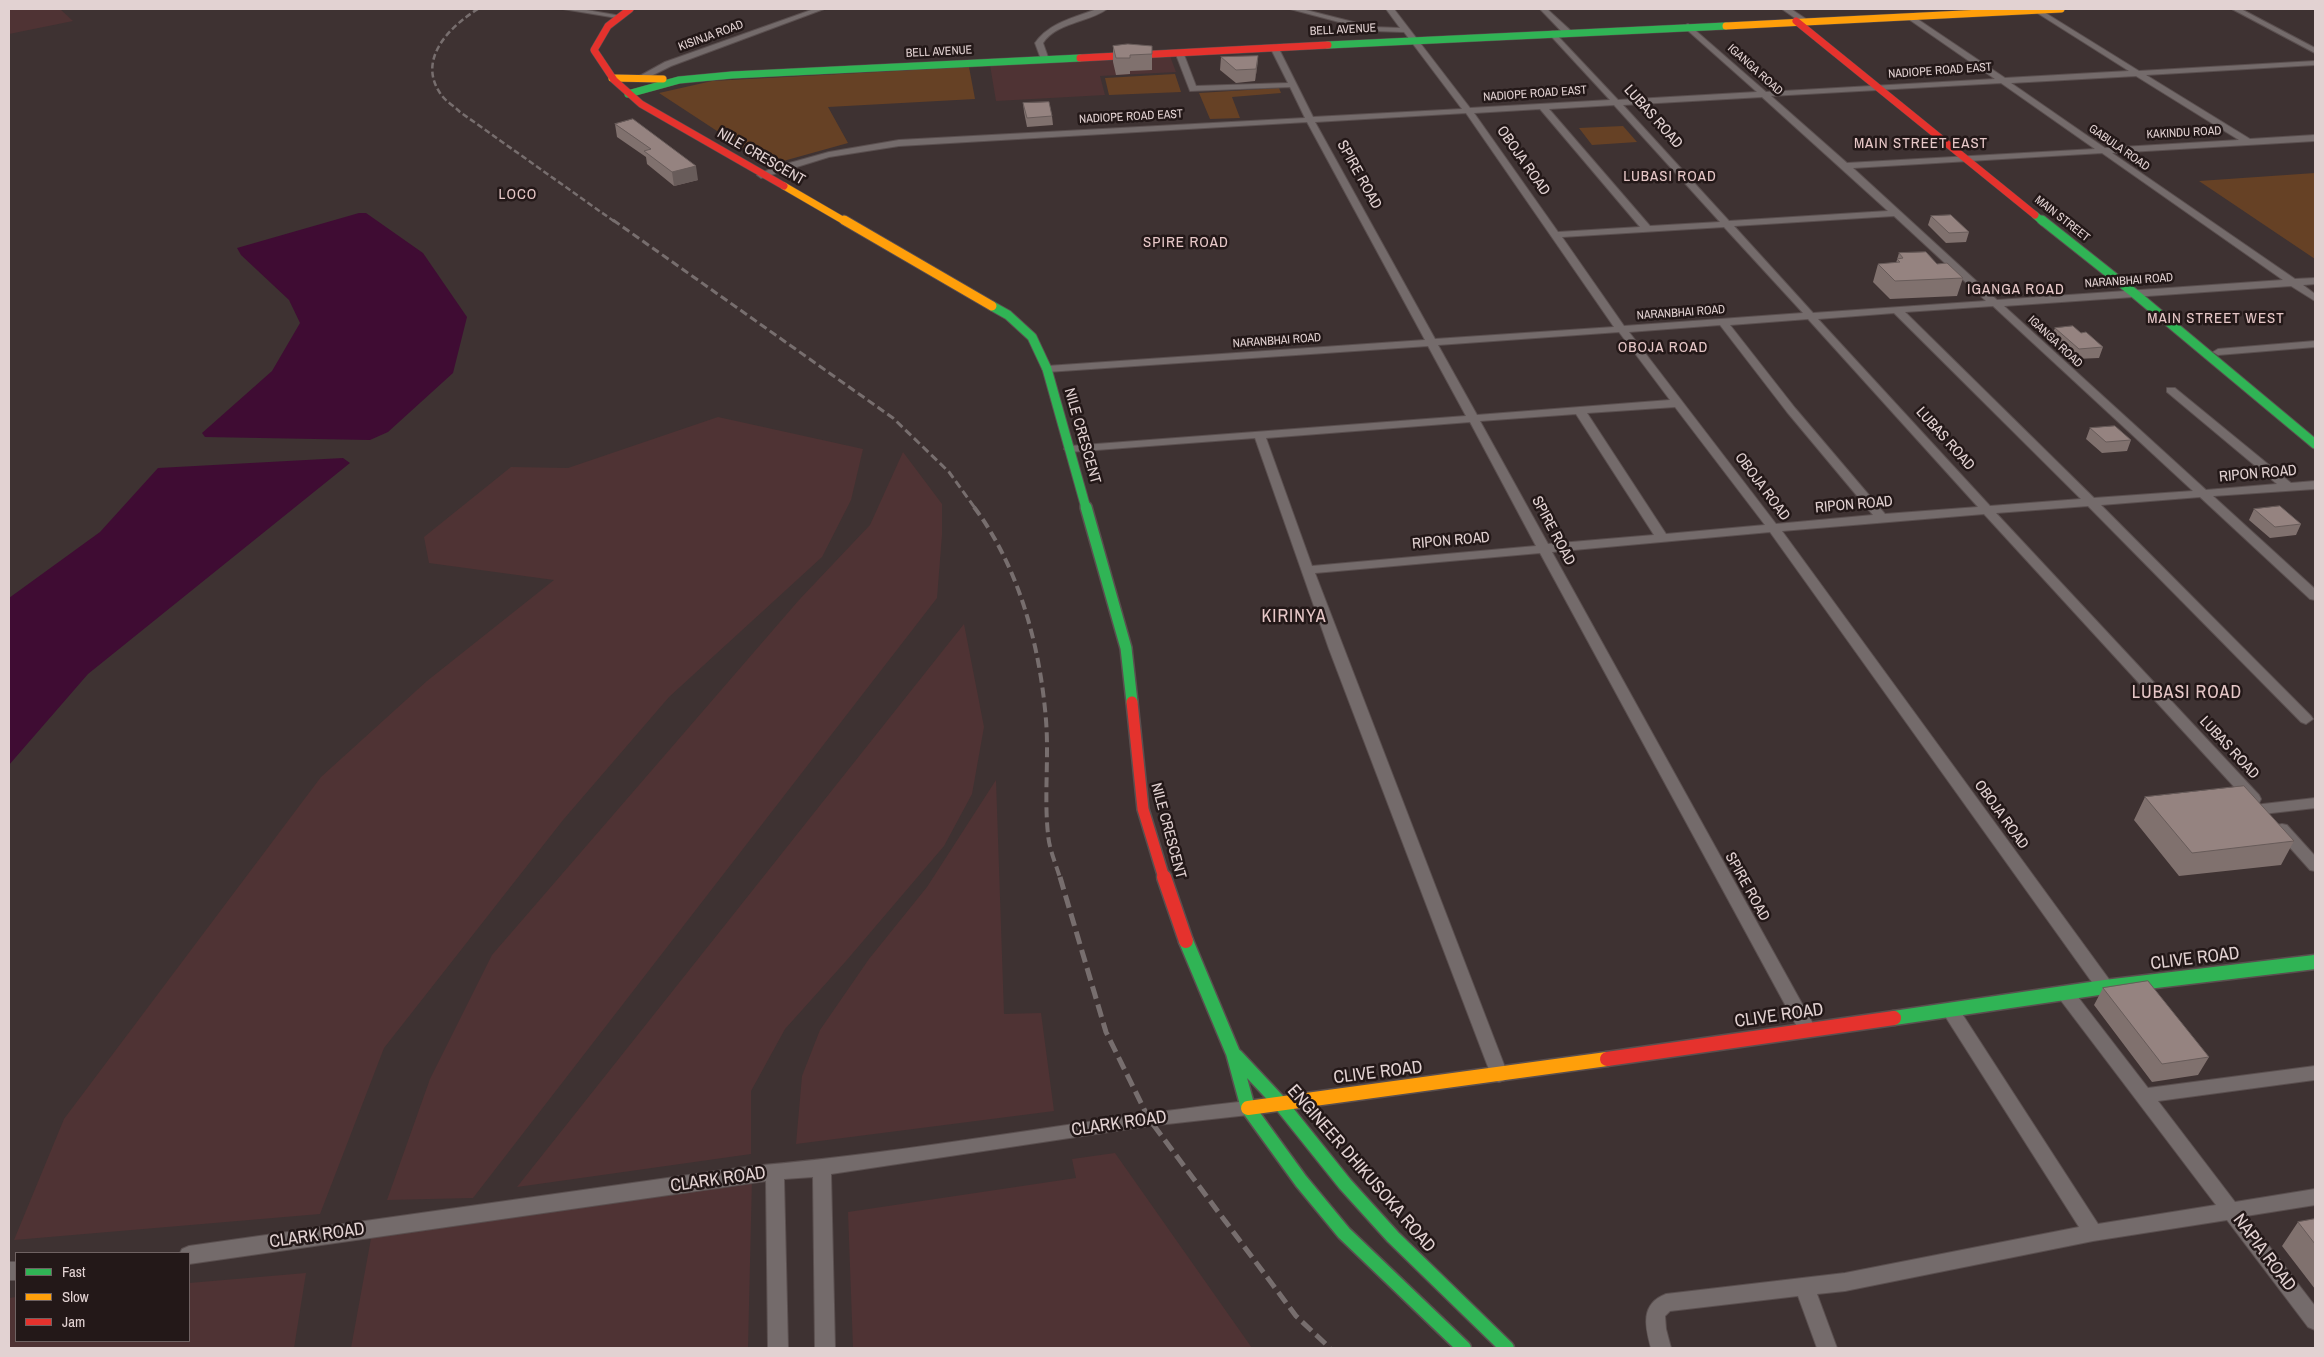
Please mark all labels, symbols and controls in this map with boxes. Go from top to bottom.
street label: KISINJA ROAD [676,18,746,54]
street label: BELL AVENUE [1309,21,1377,39]
street label: IGANGA ROAD [1724,41,1786,99]
street label: BELL AVENUE [905,43,973,61]
street label: NADIOPE ROAD EAST [1888,60,1992,82]
street label: LUBAS ROAD [1620,82,1686,152]
street label: NADIOPE ROAD EAST [1483,83,1587,105]
street label: NADIOPE ROAD EAST [1079,107,1183,127]
street label: GABULA ROAD [2086,122,2152,174]
street label: OBOJA ROAD [1492,123,1554,199]
street label: KAKINDU ROAD [2146,124,2222,142]
street label: NILE CRESCENT [714,125,808,189]
district label: MAIN STREET EAST [1852,135,1990,153]
street label: SPIRE ROAD [1333,137,1385,213]
district label: LUBASI ROAD [1622,168,1718,186]
district label: LOCO [498,186,538,204]
street label: MAIN STREET [2032,193,2092,245]
district label: SPIRE ROAD [1142,234,1230,252]
street label: NARANBHAI ROAD [2084,271,2174,291]
district label: IGANGA ROAD [1966,281,2066,299]
street label: NARANBHAI ROAD [1636,303,1726,323]
district label: MAIN STREET WEST [2145,310,2287,328]
street label: IGANGA ROAD [2025,313,2085,371]
street label: NARANBHAI ROAD [1232,331,1322,351]
district label: OBOJA ROAD [1616,339,1710,357]
street label: NILE CRESCENT [1060,386,1104,486]
street label: LUBAS ROAD [1912,404,1978,474]
street label: OBOJA ROAD [1731,449,1793,525]
street label: RIPON ROAD [2218,462,2298,486]
street label: SPIRE ROAD [1527,493,1579,569]
street label: RIPON ROAD [1814,493,1894,517]
street label: RIPON ROAD [1411,529,1491,553]
district label: KIRINYA [1261,606,1327,628]
district label: LUBASI ROAD [2130,682,2244,704]
street label: LUBAS ROAD [2195,713,2263,783]
street label: OBOJA ROAD [1970,777,2032,853]
street label: NILE CRESCENT [1147,781,1189,881]
street label: SPIRE ROAD [1721,849,1773,925]
street label: CLIVE ROAD [2149,943,2241,975]
street label: CLIVE ROAD [1733,999,1825,1033]
street label: CLIVE ROAD [1332,1057,1424,1089]
street label: ENGINEER DHIKUSOKA ROAD [1282,1081,1440,1257]
street label: CLARK ROAD [1070,1107,1168,1141]
street label: CLARK ROAD [669,1163,767,1197]
street label: NAPIA ROAD [2228,1210,2300,1296]
street label: CLARK ROAD [268,1219,366,1253]
legend [15,1252,190,1342]
text: Fast [62,1261,85,1282]
text: Slow [62,1286,89,1307]
text: Jam [62,1311,85,1332]

